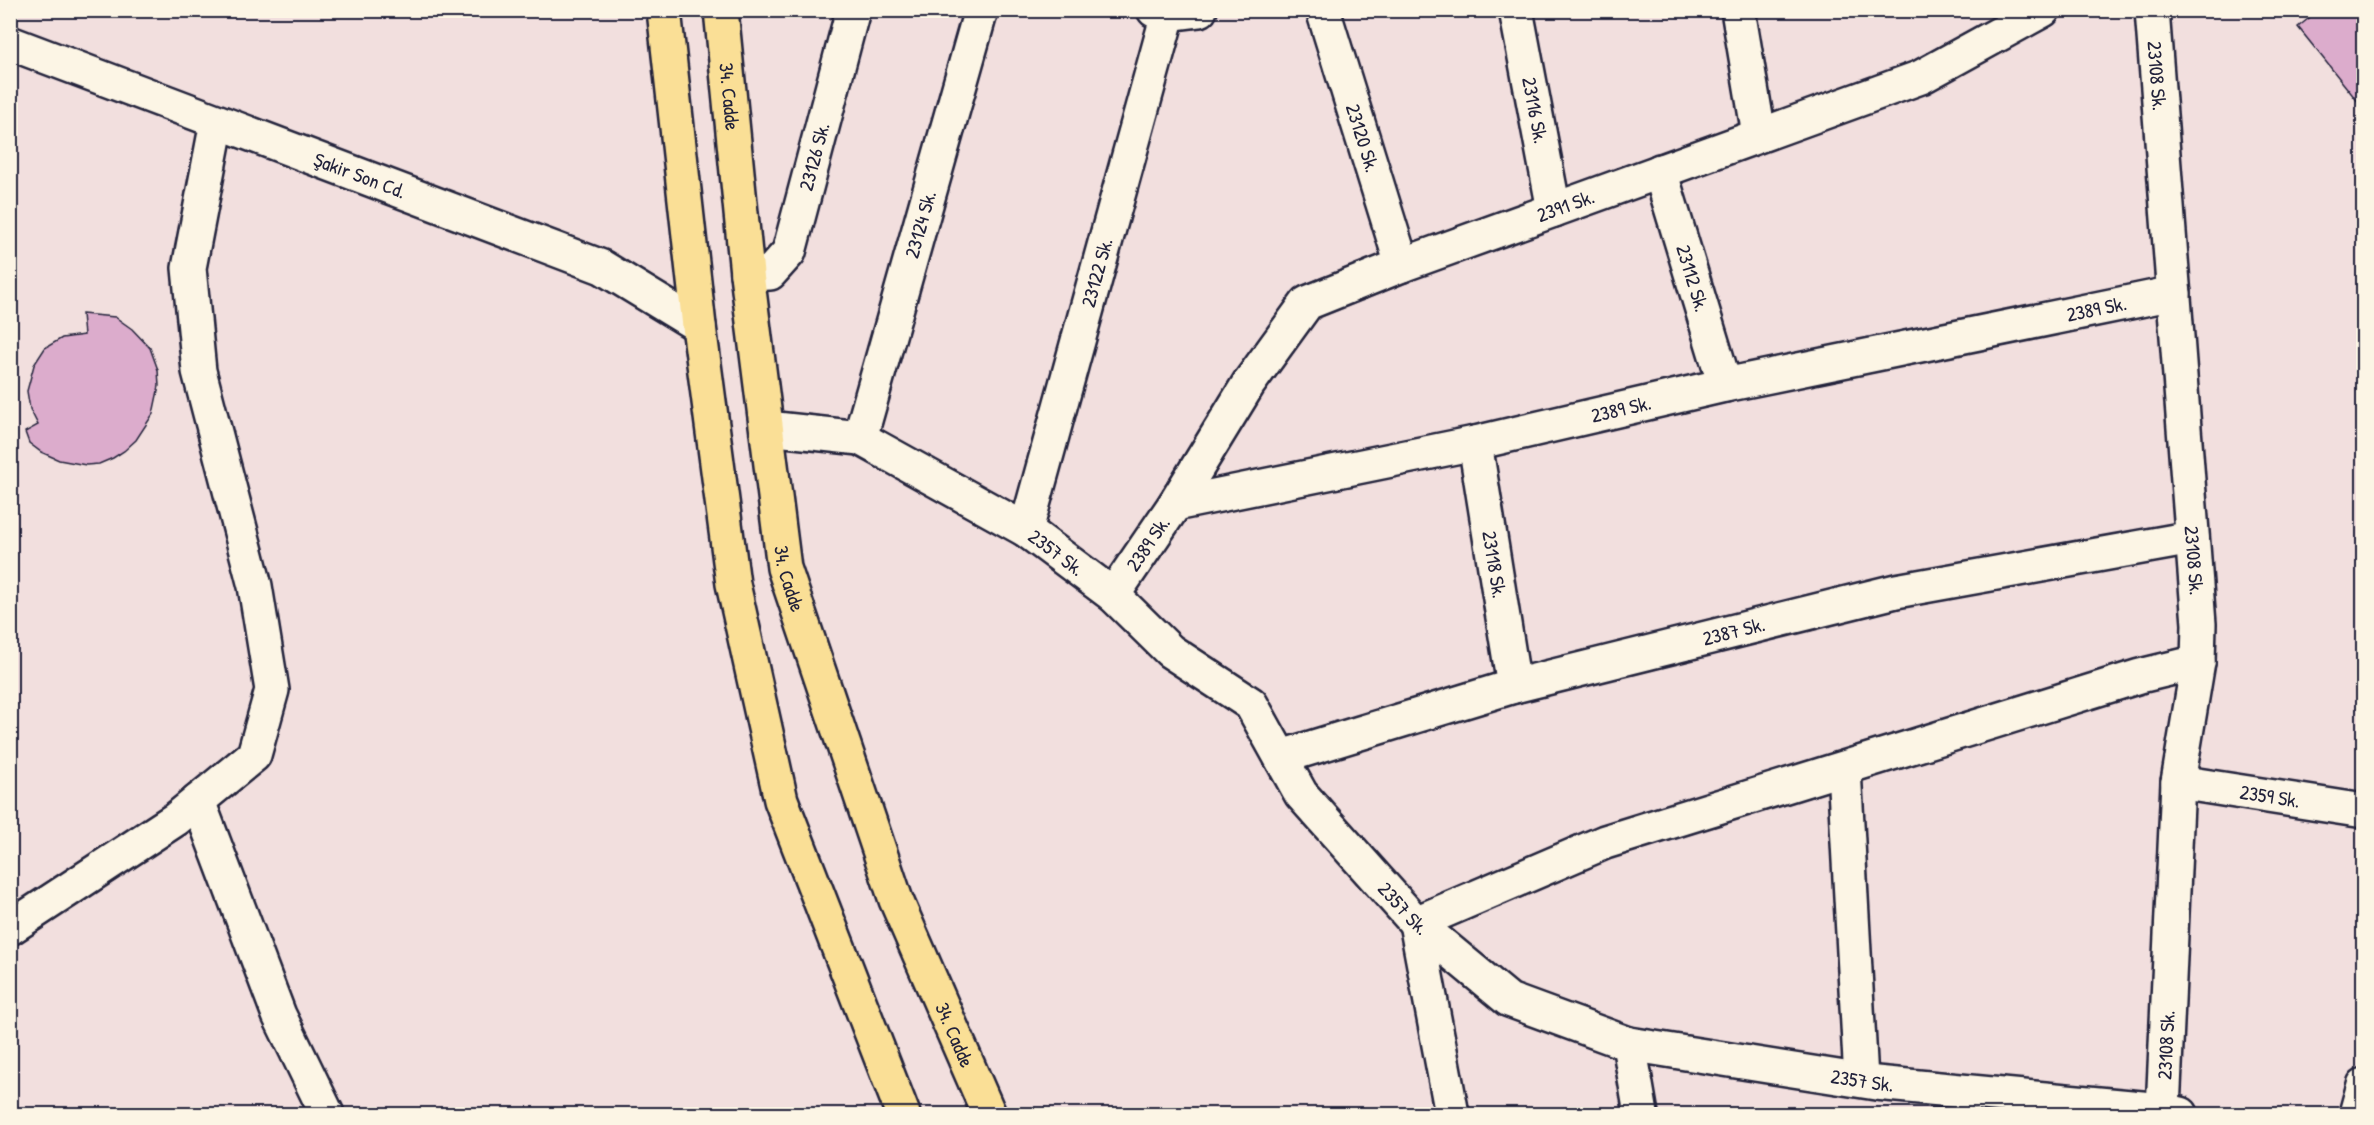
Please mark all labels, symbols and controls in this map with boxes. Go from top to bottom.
street label: 23108 Sk. [2141,40,2174,112]
street label: 34. Cadde [713,61,747,132]
street label: 23116 Sk. [1516,75,1555,146]
street label: 23120 Sk. [1340,100,1386,175]
street label: 23126 Sk. [792,120,836,193]
street label: Şakir Son Cd. [310,145,410,205]
street label: 2391 Sk. [1533,182,1598,228]
street label: 23124 Sk. [898,187,942,261]
street label: 23122 Sk. [1074,235,1119,310]
street label: 23112 Sk. [1670,241,1716,315]
street label: 2389 Sk. [2064,289,2129,328]
street label: 2389 Sk. [1588,389,1654,429]
street label: 2389 Sk. [1119,511,1176,576]
street label: 2357 Sk. [1023,522,1090,582]
street label: 23108 Sk. [2179,525,2211,596]
street label: 23118 Sk. [1476,529,1514,600]
street label: 34. Cadde [768,544,812,615]
street label: 2387 Sk. [1700,610,1768,652]
street label: 2359 Sk. [2238,778,2302,814]
street label: 2357 Sk. [1372,876,1434,941]
street label: 34. Cadde [929,998,981,1071]
street label: 23108 Sk. [2150,1010,2181,1080]
street label: 2357 Sk. [1829,1062,1895,1098]

